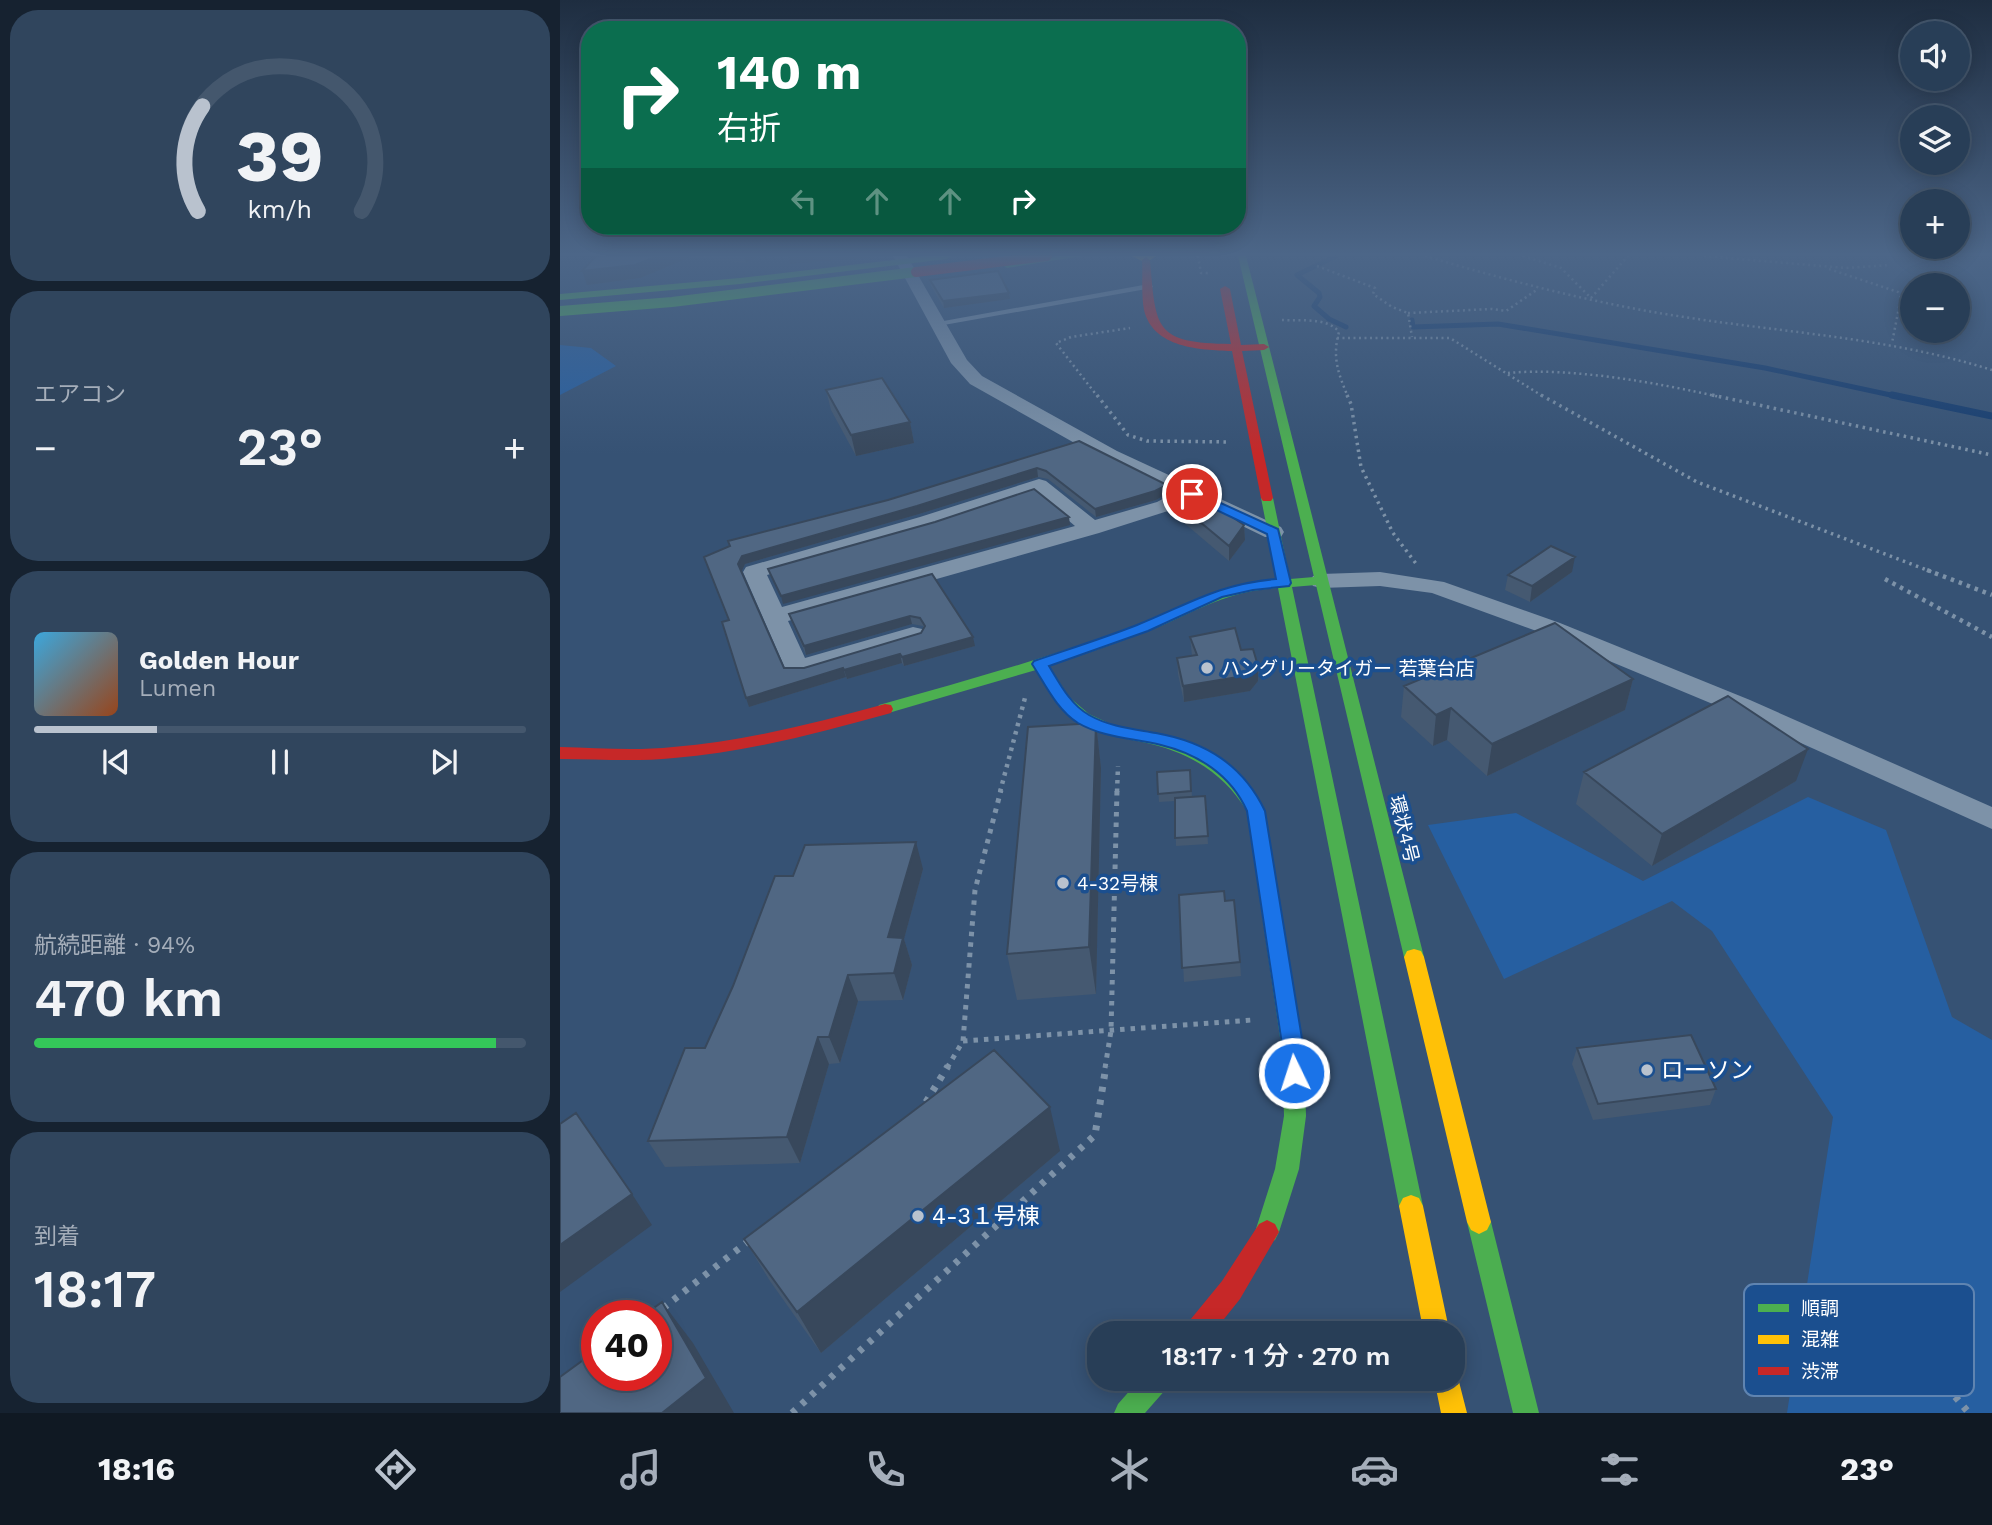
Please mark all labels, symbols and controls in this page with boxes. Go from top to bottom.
map controls [1900,21,1970,343]
button: sound [1900,21,1970,91]
text: 140 m [717,43,861,101]
icon: right [602,49,693,140]
button: layers [1900,105,1970,175]
text: 右折 [717,109,781,147]
text: 39 [236,114,324,200]
icon: left [785,182,823,220]
icon: ahead [858,182,896,220]
icon: ahead [931,182,969,220]
icon: right [1004,182,1042,220]
button: + [1900,189,1970,259]
text: km/h [248,195,312,224]
button: − [1900,273,1970,343]
text: エアコン [34,381,126,408]
text: 23° [237,417,323,478]
text: − [34,426,57,470]
text: + [503,426,526,470]
pin [1162,464,1222,524]
icon: arrive [1173,475,1211,513]
text: Golden Hour [139,645,299,675]
place label: ハングリータイガー 若葉台店 [1221,657,1474,680]
marker: ハングリータイガー 若葉台店 [1199,660,1215,676]
text: Lumen [139,675,216,702]
icon: previous [97,743,135,781]
icon: pause [261,743,299,781]
icon: next [425,743,463,781]
street label: 環状4号 [1385,793,1423,865]
place label: 4-32号棟 [1077,872,1158,895]
marker: 4-32号棟 [1055,875,1071,891]
text: 航続距離 · 94% [34,932,195,959]
text: 470 km [34,968,223,1029]
position arrow [1257,1036,1331,1110]
place label: ローソン [1661,1057,1753,1084]
marker: ローソン [1639,1062,1655,1078]
place label: 4-3１号棟 [932,1203,1040,1230]
marker: 4-3１号棟 [910,1208,926,1224]
text: 到着 [34,1223,80,1250]
text: 18:17 [34,1259,156,1320]
legend [1744,1284,1974,1396]
text: 順調 [1801,1297,1839,1320]
speed limit sign: 40 [581,1300,672,1391]
text: 混雑 [1801,1328,1839,1351]
text: 18:17 · 1 分 · 270 m [1162,1341,1390,1371]
text: 渋滞 [1801,1360,1839,1383]
icon: directions [371,1445,420,1494]
icon: music [616,1445,665,1494]
icon: phone [861,1445,910,1494]
icon: climate [1105,1445,1154,1494]
icon: car [1350,1445,1399,1494]
icon: filters [1595,1445,1644,1494]
text: 18:16 [98,1450,175,1488]
text: 23° [1840,1450,1894,1488]

